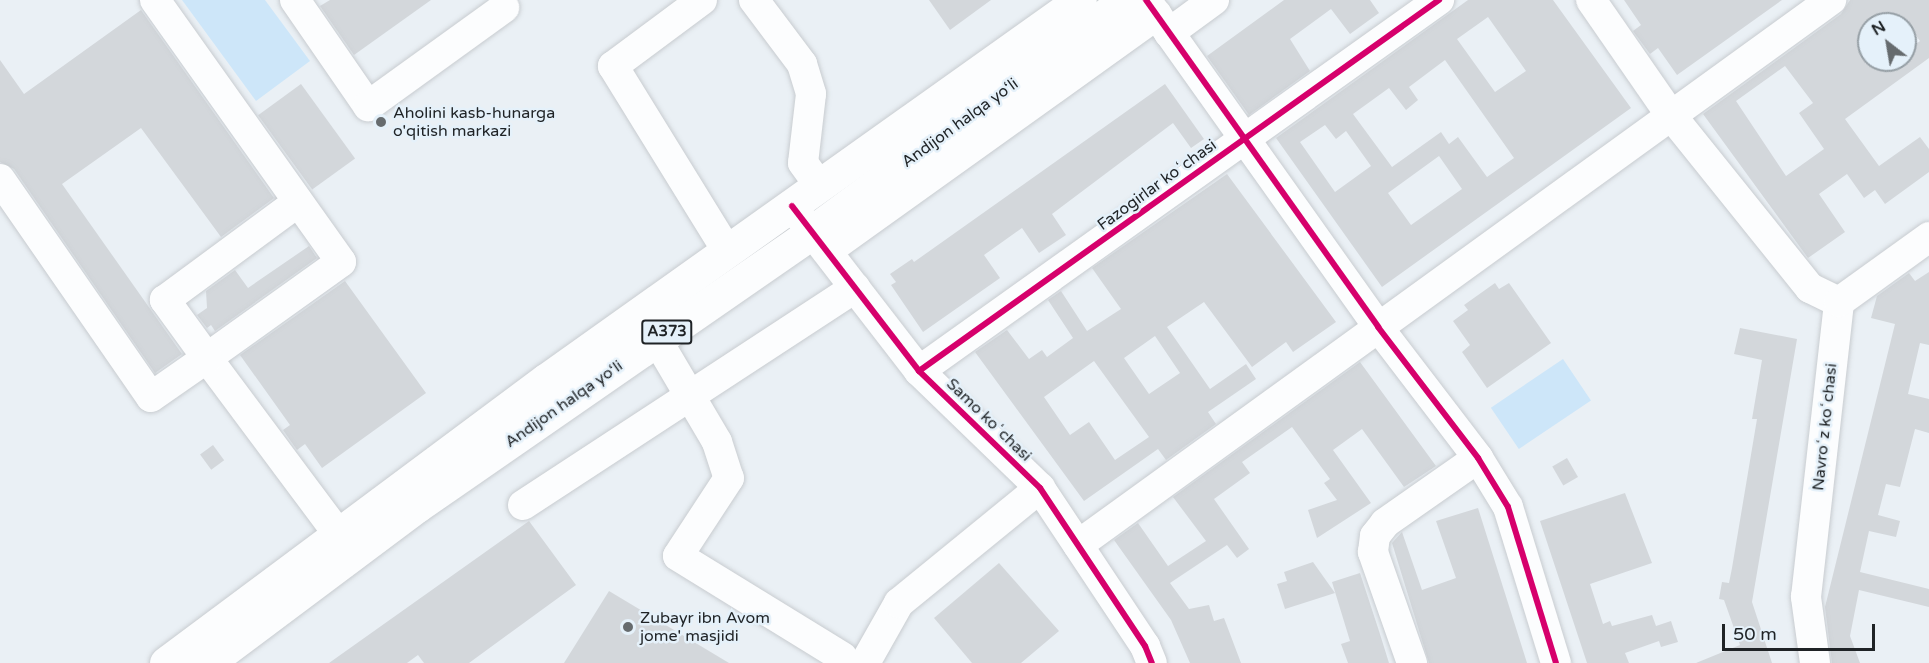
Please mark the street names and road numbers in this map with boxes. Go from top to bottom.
street label: Andijon halqa yo‘li [898,74,1022,172]
street label: Fazogirlar koʻchasi [1094,135,1220,235]
road number: A373 [640,320,694,344]
street label: Andijon halqa yo‘li [501,356,627,452]
street label: Navroʻz koʻchasi [1809,362,1841,492]
street label: Samo koʻchasi [942,375,1036,465]

